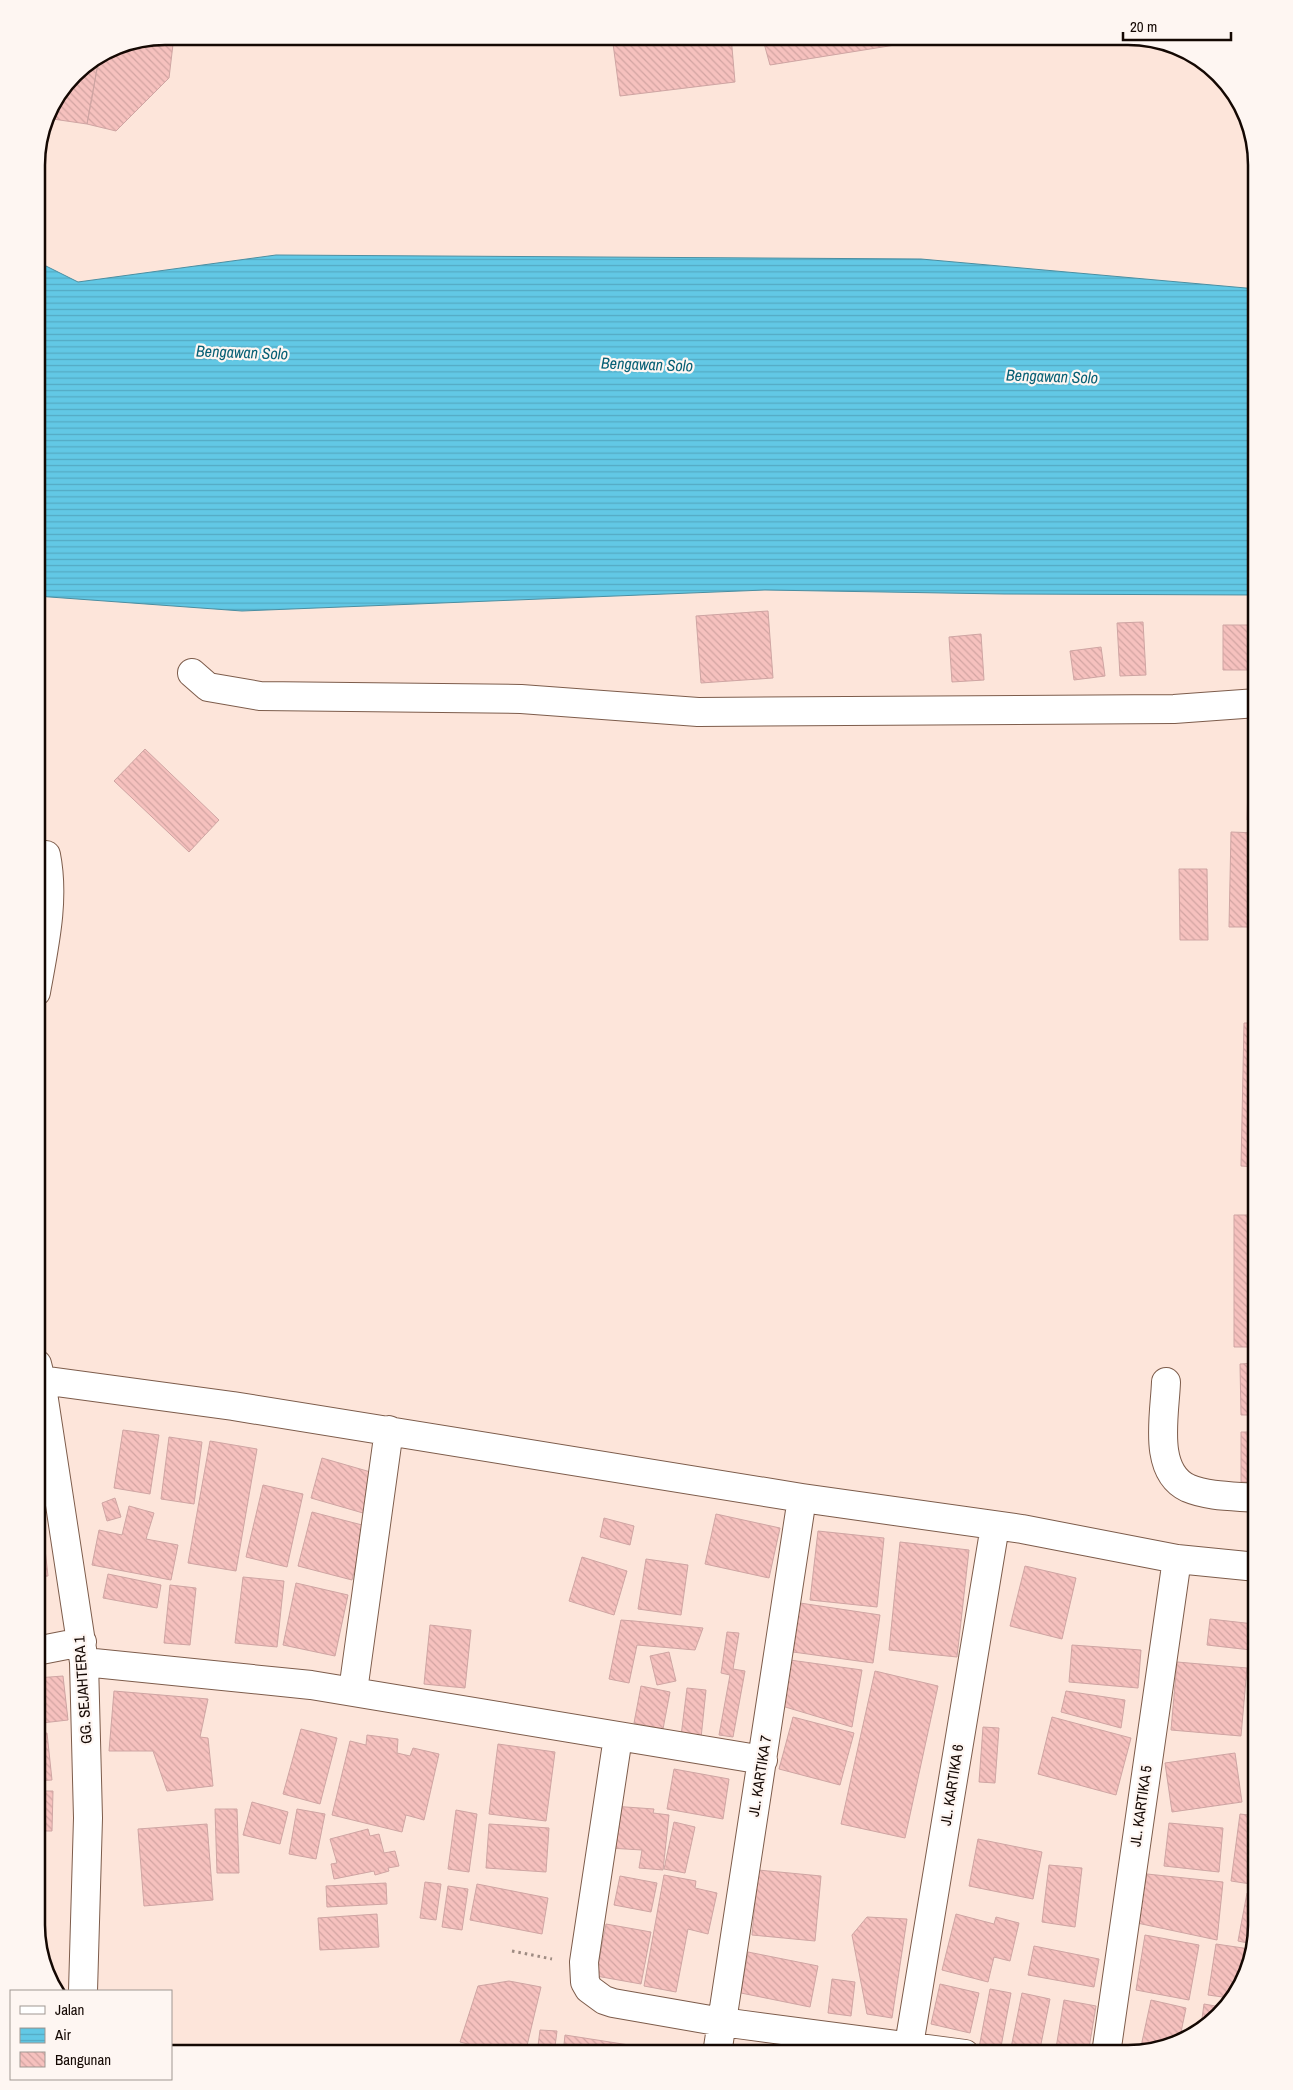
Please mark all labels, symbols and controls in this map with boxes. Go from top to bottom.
scale bar [1123,10,1230,42]
text: 20 m [1130,16,1157,37]
water label: Bengawan Solo [196,339,288,365]
water label: Bengawan Solo [601,351,693,377]
water label: Bengawan Solo [1006,363,1098,389]
street label: GG. SEJAHTERA 1 [68,1635,97,1745]
street label: JL. KARTIKA 7 [743,1734,776,1818]
street label: JL. KARTIKA 6 [935,1743,968,1827]
street label: JL. KARTIKA 5 [1124,1764,1157,1848]
legend [10,1990,172,2080]
text: Jalan [55,1999,84,2020]
text: Air [54,2024,71,2045]
text: Bangunan [55,2049,111,2070]

